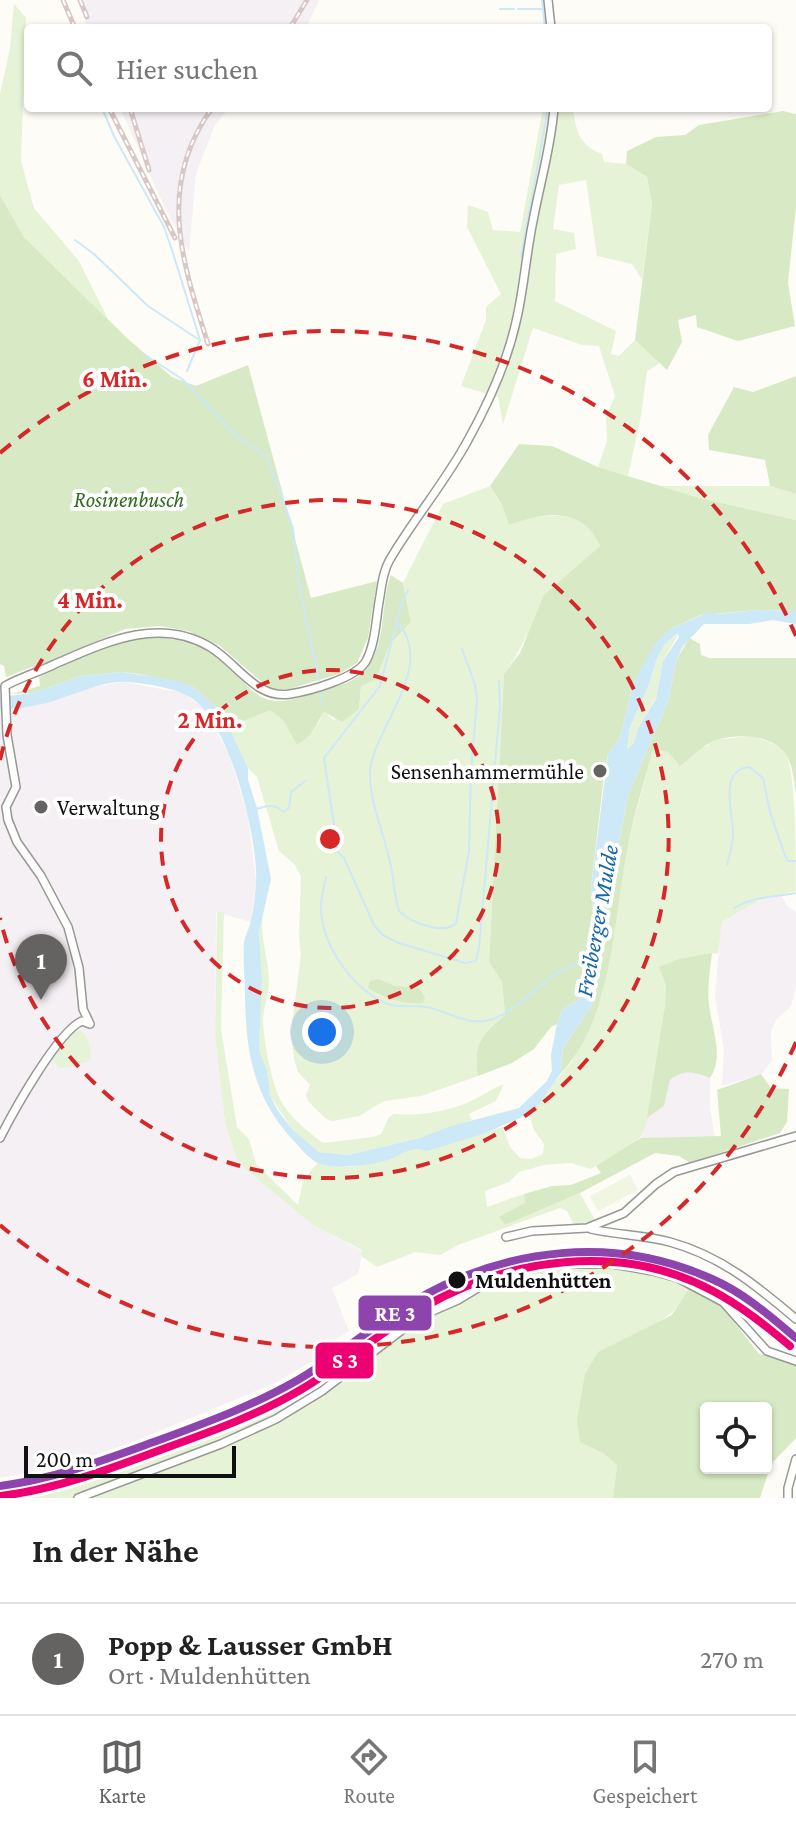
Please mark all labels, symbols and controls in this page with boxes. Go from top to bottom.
search box [24,24,772,112]
icon: search [52,46,96,90]
text: Hier suchen [116,52,258,85]
text: 6 Min. [82,365,148,392]
park label: Rosinenbusch [74,487,184,512]
text: 4 Min. [57,586,123,613]
text: 2 Min. [177,706,243,733]
place label: Sensenhammermühle [391,759,584,784]
marker: Sensenhammermühle [591,762,609,780]
place label: Verwaltung [57,795,160,820]
marker: Verwaltung [32,798,50,816]
centre of rings [316,825,344,853]
water label: Freiberger Mulde [570,843,623,999]
pin: 1 [15,934,67,1000]
your location [302,1012,342,1052]
place label: Muldenhütten [475,1268,612,1293]
marker: Muldenhütten [446,1269,468,1291]
line badge: RE 3 [357,1294,433,1332]
text: RE 3 [375,1301,415,1326]
line badge: S 3 [314,1341,375,1380]
text: S 3 [332,1348,358,1373]
map controls [700,1402,772,1474]
button: locate [700,1402,772,1474]
scale bar [24,1442,236,1478]
text: 200 m [36,1447,93,1472]
text: In der Nähe [32,1532,199,1569]
text: Popp & Lausser GmbH [108,1628,393,1661]
text: 1 [53,1645,63,1674]
text: 270 m [700,1645,764,1674]
text: Ort · Muldenhütten [108,1661,311,1690]
tab: Karte [99,1735,146,1808]
tab: Route [344,1735,395,1808]
tab: Gespeichert [592,1735,697,1808]

